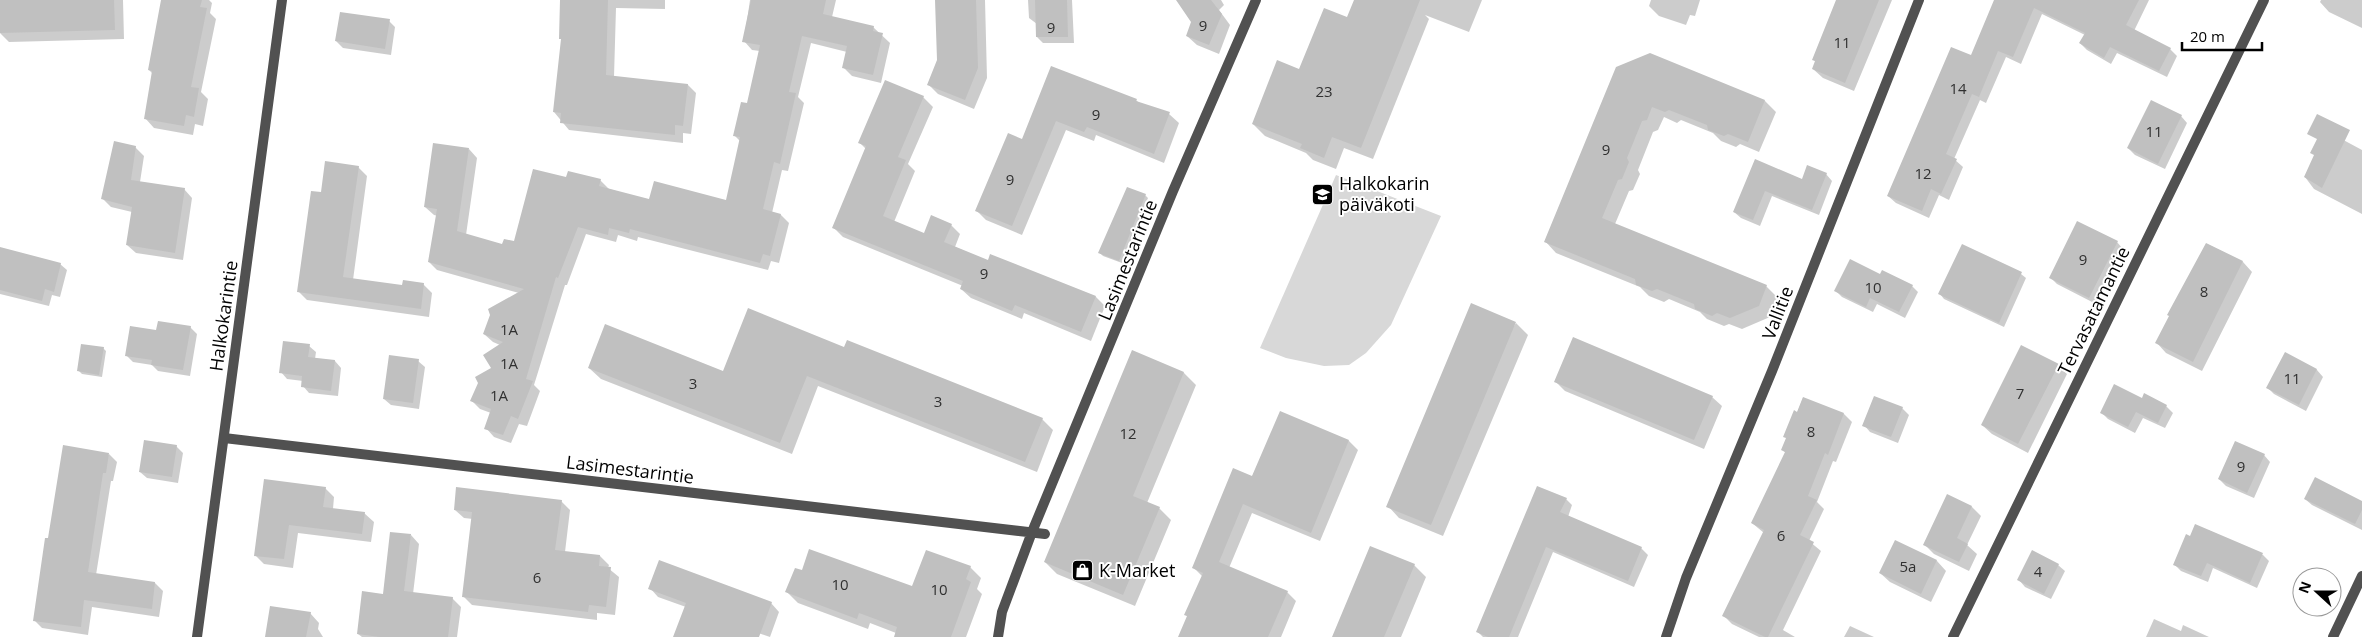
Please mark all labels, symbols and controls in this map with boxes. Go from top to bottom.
house number: 9 [1199,15,1207,35]
house number: 9 [1047,17,1055,37]
scale bar [2182,20,2262,52]
text: 20 m [2190,26,2225,46]
house number: 11 [1833,32,1851,52]
house number: 14 [1949,78,1967,98]
house number: 23 [1315,81,1333,101]
house number: 9 [1092,104,1100,124]
house number: 11 [2145,121,2163,141]
house number: 9 [1602,139,1610,159]
house number: 12 [1914,163,1932,183]
house number: 9 [1006,169,1014,189]
place label: Halkokarin päiväkoti [1339,171,1430,216]
school or university icon: Halkokarin päiväkoti [1311,182,1335,206]
street label: Lasimestarintie [1092,196,1162,324]
street label: Tervasatamantie [2052,242,2135,379]
house number: 9 [2079,249,2087,269]
street label: Halkokarintie [203,259,243,373]
house number: 9 [980,263,988,283]
house number: 10 [1864,277,1882,297]
house number: 8 [2200,281,2208,301]
street label: Vallitie [1756,282,1798,343]
house number: 1A [500,319,519,339]
house number: 1A [500,353,519,373]
house number: 11 [2283,368,2301,388]
house number: 3 [689,373,697,393]
house number: 7 [2016,383,2024,403]
house number: 1A [490,385,509,405]
house number: 3 [934,391,942,411]
house number: 8 [1807,421,1815,441]
house number: 12 [1119,423,1137,443]
street label: Lasimestarintie [565,449,695,489]
house number: 9 [2237,456,2245,476]
house number: 6 [1777,525,1785,545]
house number: 5a [1900,556,1916,576]
place label: K-Market [1099,558,1175,582]
shop icon: K-Market [1071,559,1095,583]
house number: 4 [2034,561,2043,581]
house number: 6 [533,567,541,587]
north arrow [2292,567,2342,617]
house number: 10 [831,574,849,594]
text: N [2293,578,2315,596]
house number: 10 [930,579,948,599]

